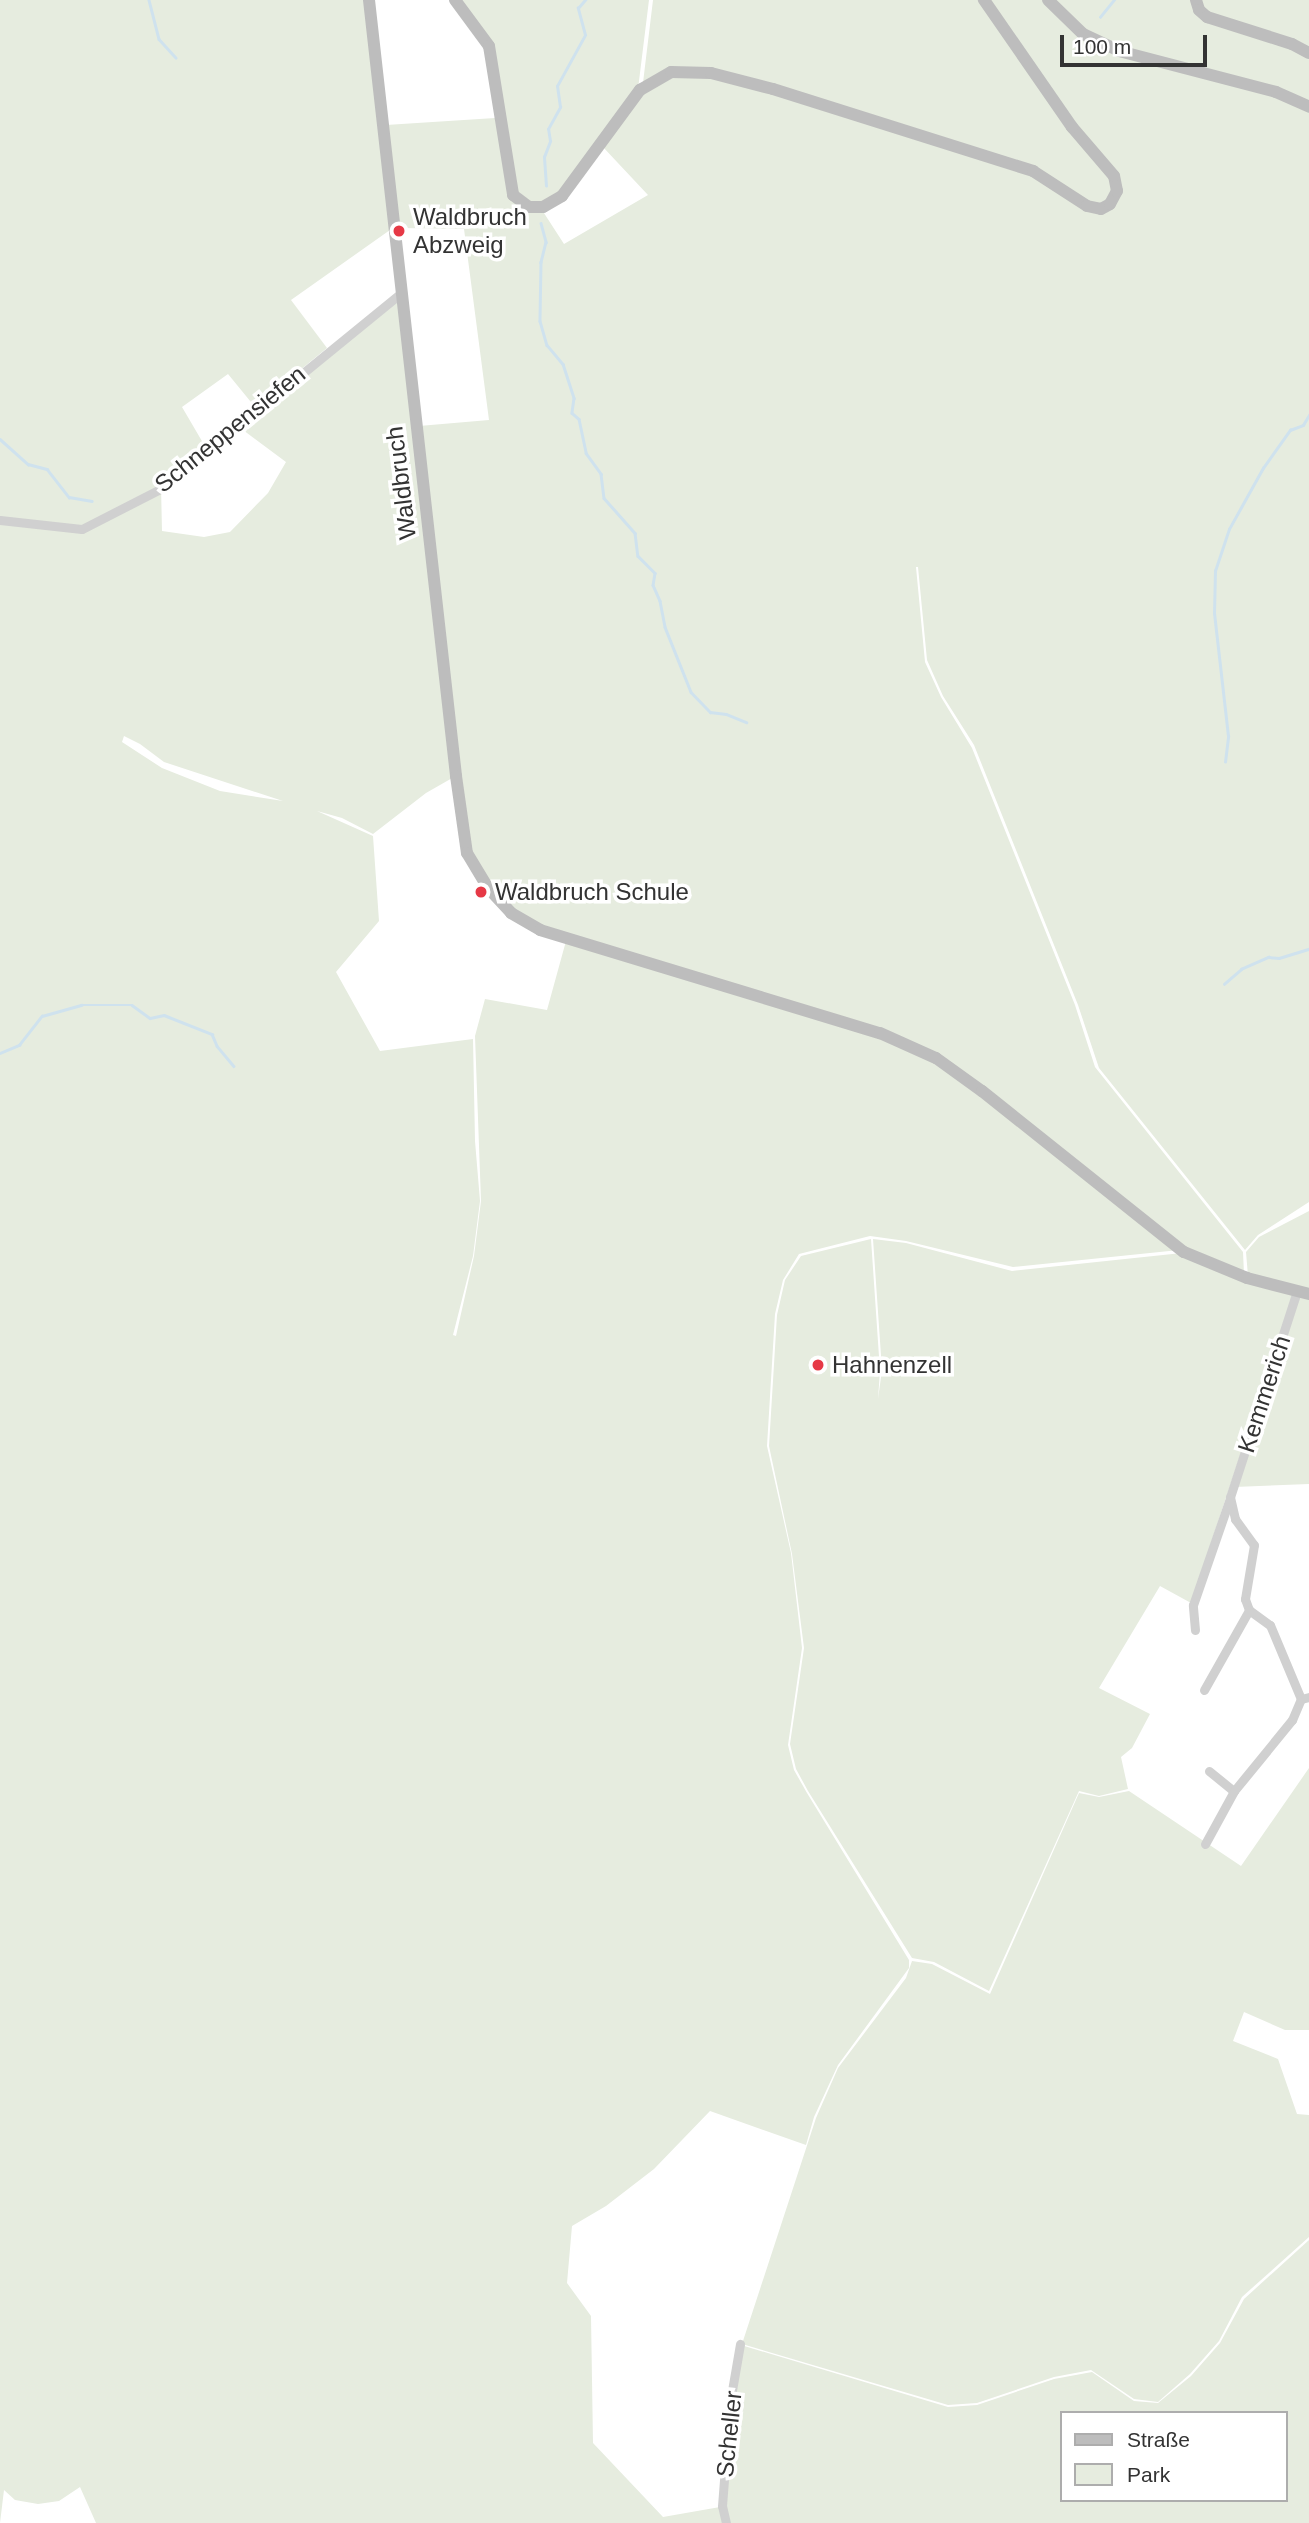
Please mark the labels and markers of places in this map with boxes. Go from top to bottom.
place label: Waldbruch Abzweig [413,203,527,259]
marker: Waldbruch Abzweig [391,223,407,239]
place label: Waldbruch Schule [495,878,689,906]
marker: Waldbruch Schule [473,884,489,900]
place label: Hahnenzell [832,1351,952,1379]
marker: Hahnenzell [810,1357,826,1373]

